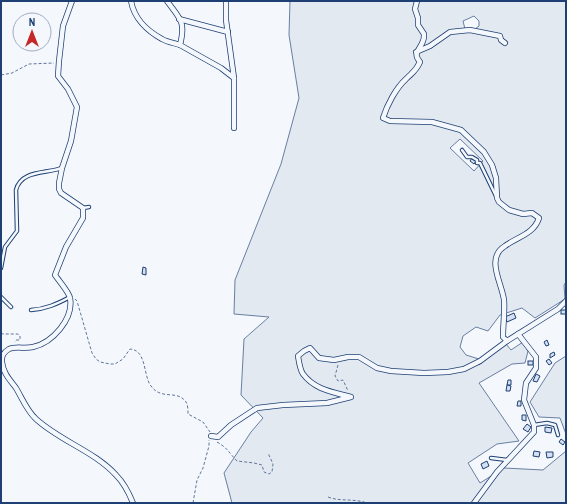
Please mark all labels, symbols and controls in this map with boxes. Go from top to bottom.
north arrow [12,12,52,52]
text: N [29,15,35,29]

